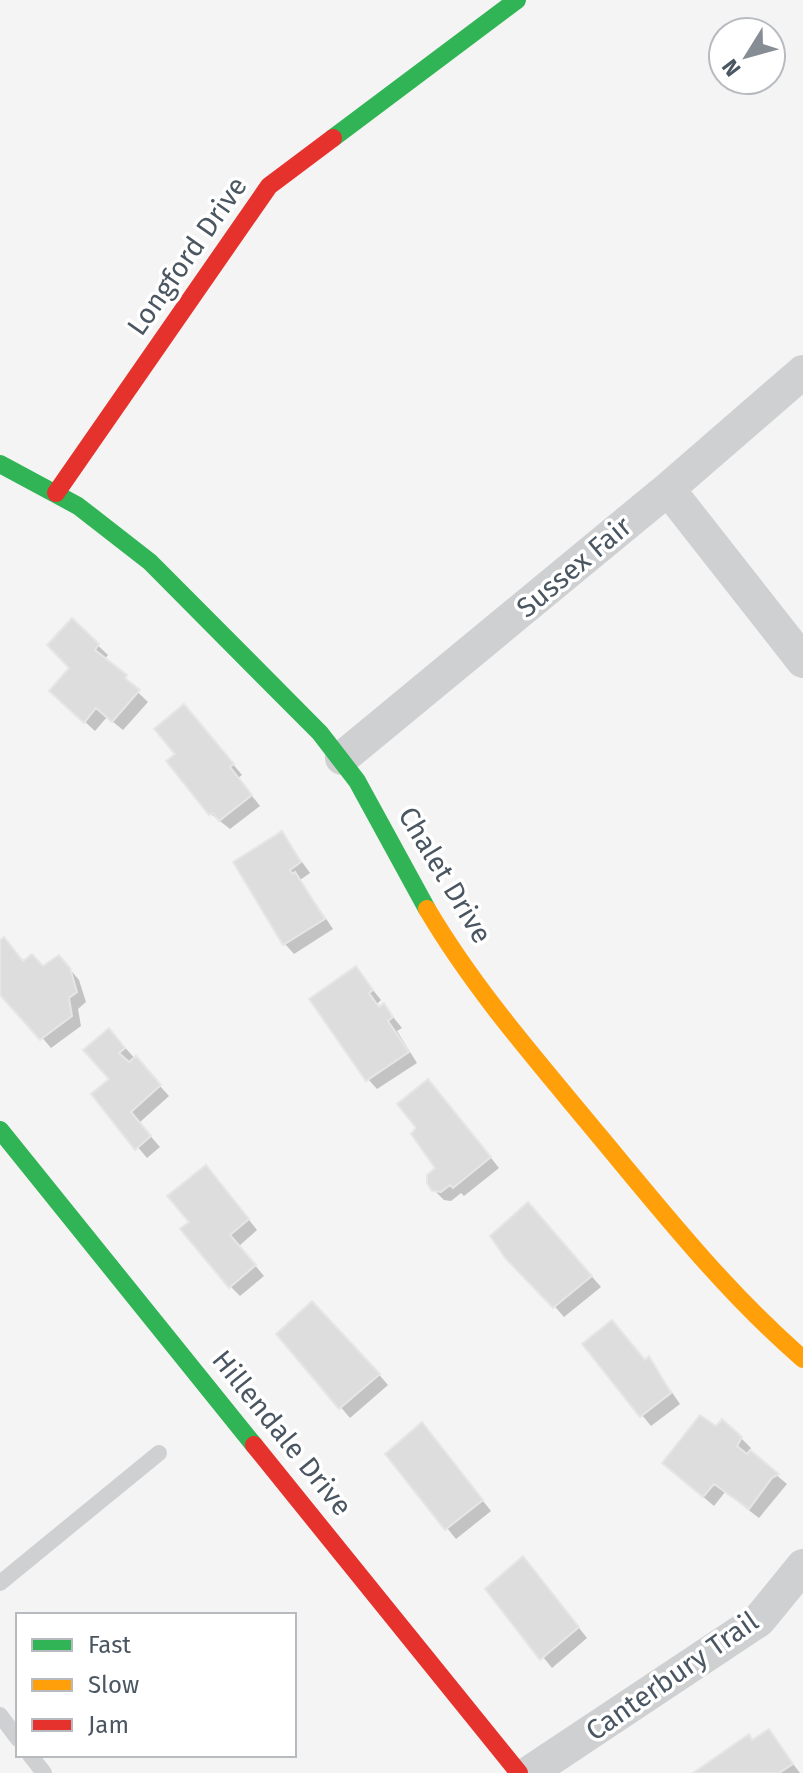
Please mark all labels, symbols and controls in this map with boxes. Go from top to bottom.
north arrow [707,16,787,96]
text: N [716,54,747,82]
street label: Longford Drive [120,170,254,342]
street label: Sussex Fair [510,509,638,624]
street label: Chalet Drive [391,801,499,949]
street label: Hillendale Drive [205,1344,359,1522]
street label: Canterbury Trail [580,1604,764,1748]
legend [16,1613,296,1757]
text: Fast [88,1631,131,1659]
text: Slow [88,1671,139,1699]
text: Jam [88,1711,129,1739]

